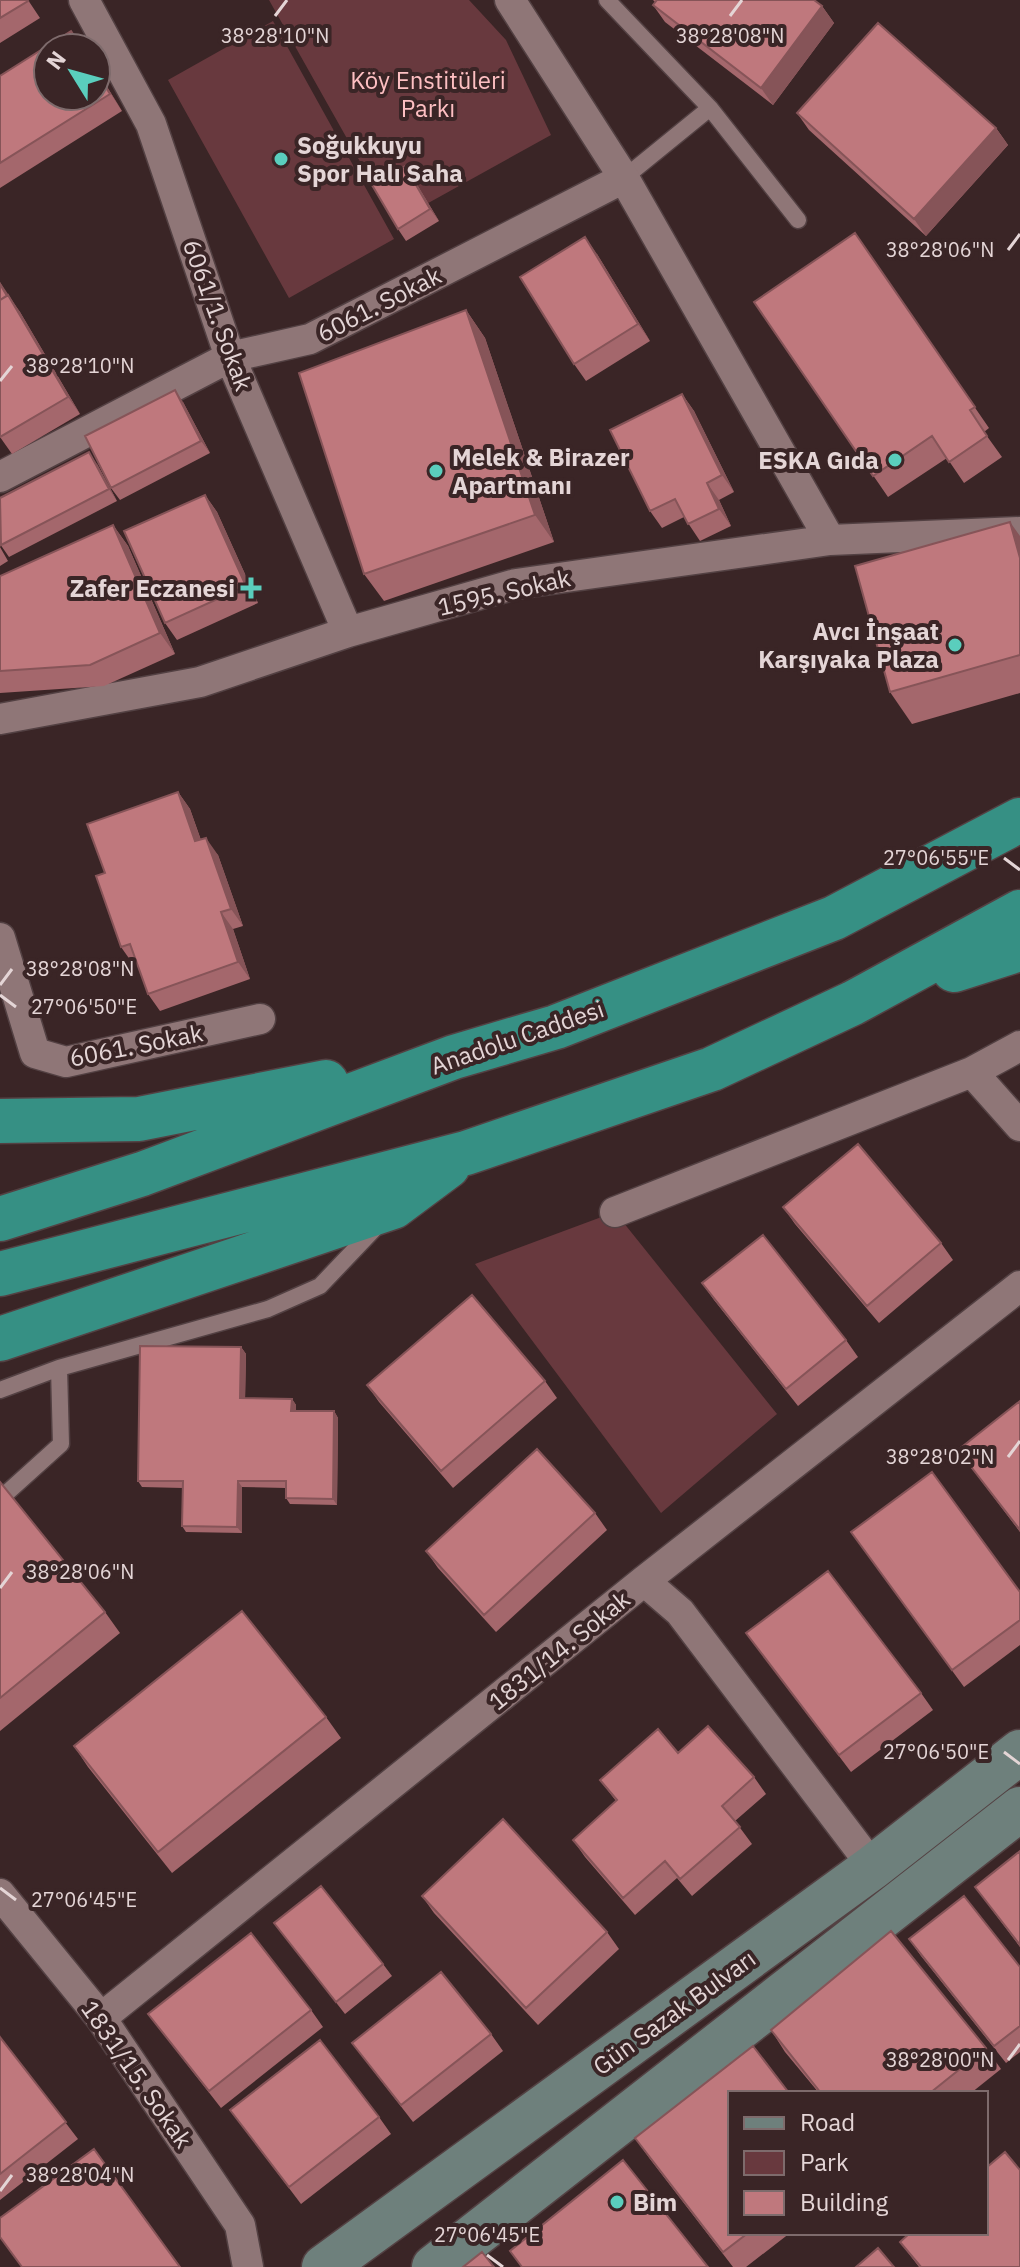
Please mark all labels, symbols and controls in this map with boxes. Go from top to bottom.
text: 38°28'10"N [221,22,329,49]
text: 38°28'08"N [676,22,784,49]
north arrow [32,32,112,112]
text: N [39,45,72,75]
park label: Köy Enstitüleri Parkı [350,64,506,124]
place label: Soğukkuyu Spor Halı Saha [297,129,463,189]
marker: Soğukkuyu Spor Halı Saha [272,150,290,168]
street label: 6061/1. Sokak [176,235,260,395]
text: 38°28'06"N [886,236,994,263]
street label: 6061. Sokak [312,259,447,349]
text: 38°28'10"N [26,352,134,379]
place label: Melek & Birazer Apartmanı [452,441,630,501]
place label: ESKA Gıda [758,444,879,476]
marker: ESKA Gıda [886,451,904,469]
marker: Melek & Birazer Apartmanı [427,462,445,480]
street label: 1595. Sokak [435,561,574,623]
place label: Zafer Eczanesi [70,572,235,604]
marker: Zafer Eczanesi [242,579,260,597]
place label: Avcı İnşaat Karşıyaka Plaza [758,615,939,675]
marker: Avcı İnşaat Karşıyaka Plaza [946,636,964,654]
text: 27°06'55"E [883,844,989,871]
text: 38°28'08"N [26,955,134,982]
street label: Anadolu Caddesi [426,992,608,1082]
text: 27°06'50"E [31,993,137,1020]
street label: 6061. Sokak [67,1016,206,1074]
text: 38°28'02"N [886,1443,994,1470]
text: 38°28'06"N [26,1558,134,1585]
street label: 1831/14. Sokak [482,1583,637,1717]
text: 27°06'50"E [883,1738,989,1765]
text: 27°06'45"E [31,1886,137,1913]
street label: Gün Sazak Bulvarı [586,1942,762,2082]
street label: 1831/15. Sokak [74,1994,200,2154]
text: 38°28'00"N [886,2046,994,2073]
legend [728,2091,988,2235]
text: Road [800,2106,855,2138]
text: Park [800,2146,849,2178]
text: 38°28'04"N [26,2161,134,2188]
place label: Bim [633,2186,677,2218]
text: Building [800,2186,888,2218]
marker: Bim [608,2193,626,2211]
text: 27°06'45"E [434,2221,540,2248]

